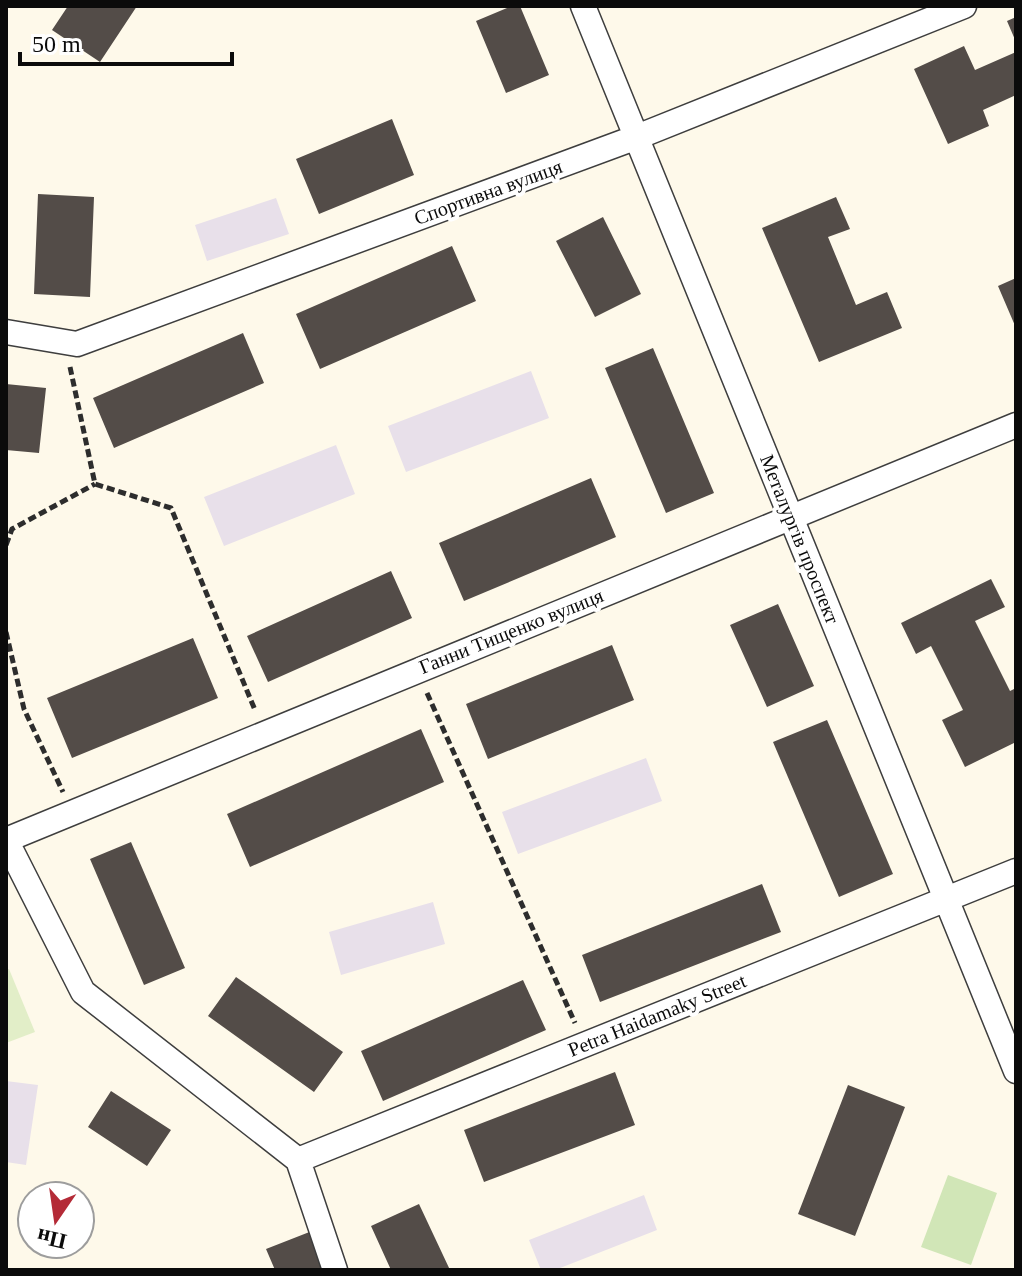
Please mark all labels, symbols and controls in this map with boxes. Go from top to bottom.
scale bar [20,16,232,66]
text: 50 m [32,31,81,57]
street label: Спортивна вулиця [411,155,565,230]
street label: Металургів проспект [755,451,844,627]
street label: Ганни Тищенко вулиця [416,584,607,679]
street label: Petra Haidamaky Street [565,969,750,1062]
north arrow [16,1180,96,1260]
text: Пн [34,1223,69,1255]

